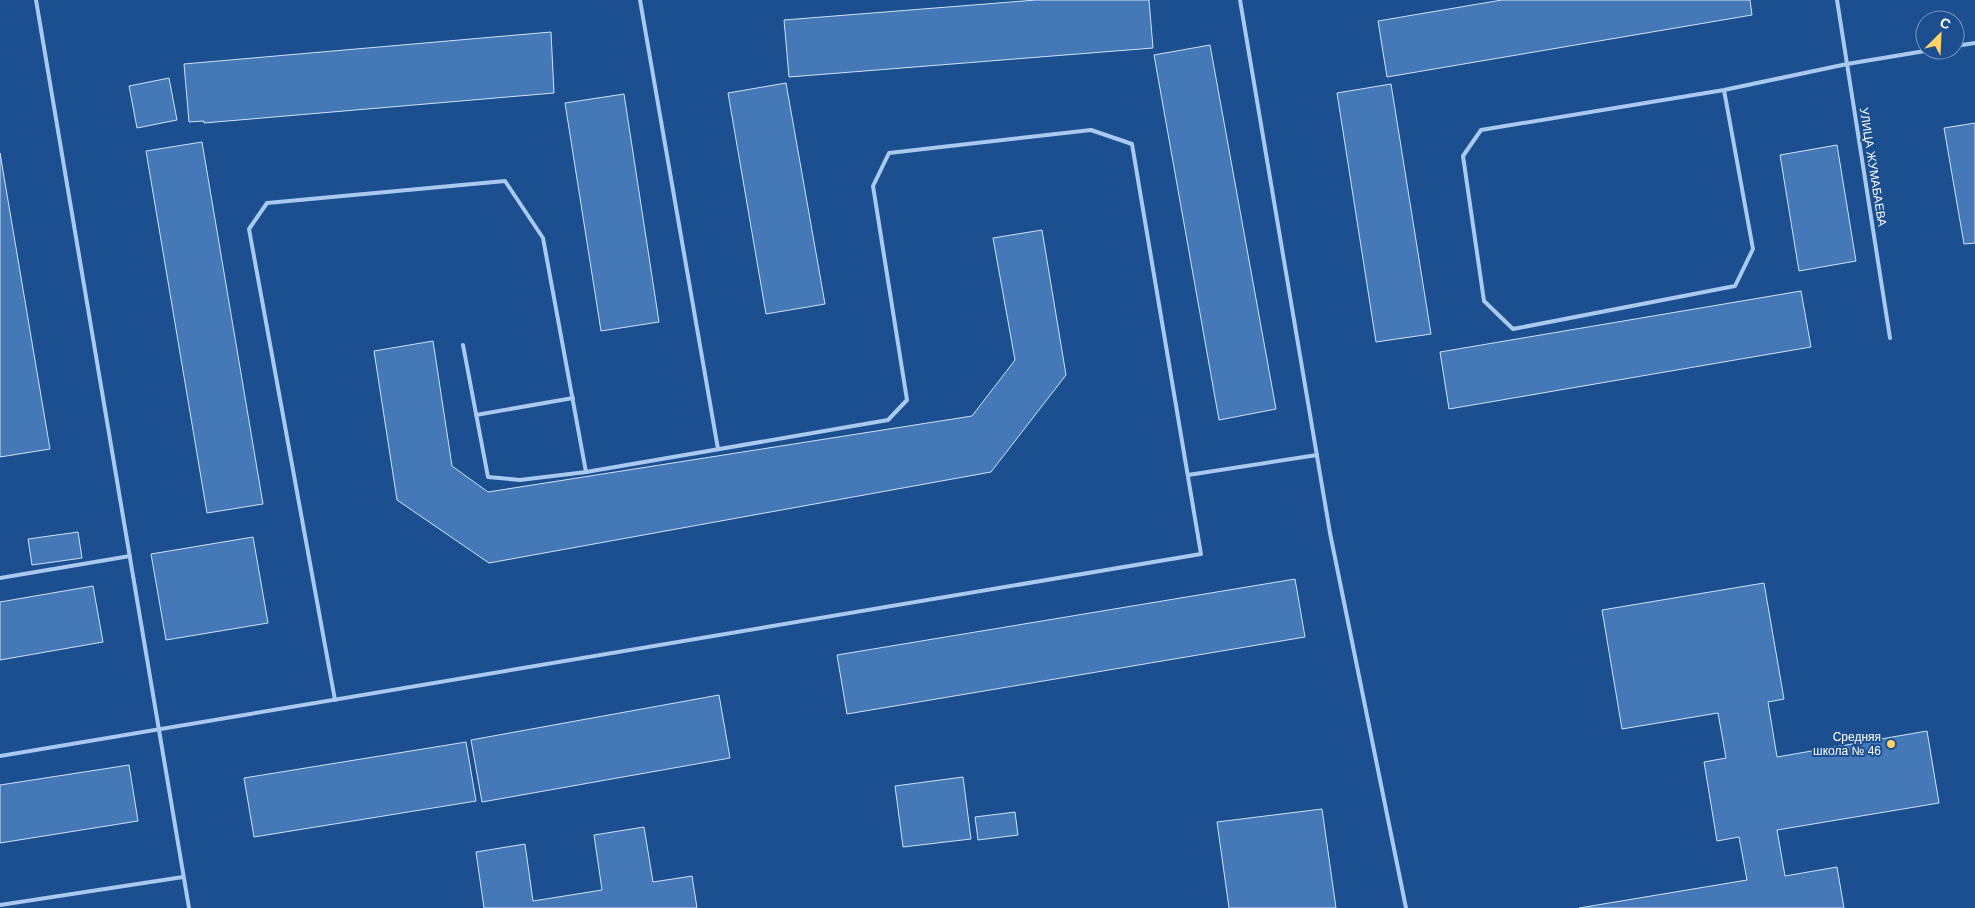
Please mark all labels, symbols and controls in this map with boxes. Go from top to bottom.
north arrow [1915,10,1965,60]
text: С [1937,14,1953,32]
street label: УЛИЦА ЖУМАБАЕВА [1857,107,1889,227]
place label: Средняя школа № 46 [1813,730,1881,758]
marker: Средняя школа № 46 [1885,738,1897,750]

